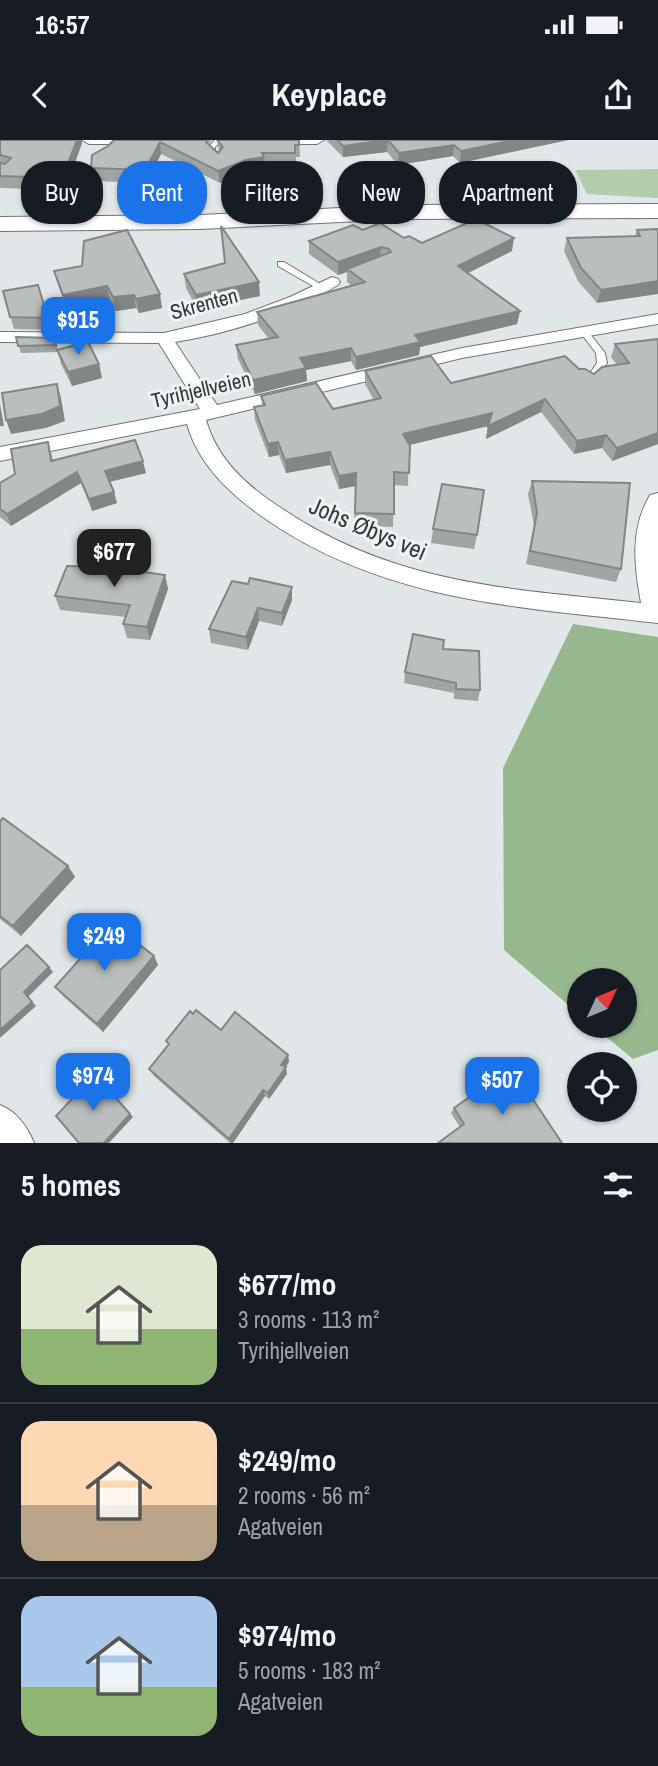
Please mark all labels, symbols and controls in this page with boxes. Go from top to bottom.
text: 16:57 [35,7,90,42]
text: Keyplace [271,73,387,116]
icon: back [21,76,59,114]
icon: share [599,76,637,114]
chip: Buy [21,161,103,224]
chip: Rent [117,161,207,224]
chip: Filters [221,161,323,224]
chip: New [337,161,425,224]
chip: Apartment [439,161,577,224]
street label: Skrenten [167,281,241,326]
pin: $915 [37,298,119,357]
text: $915 [57,304,99,335]
street label: Tyrihjellveien [148,364,254,415]
street label: Johs Øbys vei [305,489,432,567]
pin: $677 [73,530,155,589]
text: $677 [93,536,135,567]
pin: $249 [63,914,145,973]
text: $249 [83,920,125,951]
north arrow [567,968,637,1038]
map controls [567,968,637,1122]
button: locate [567,1052,637,1122]
pin: $974 [52,1054,134,1113]
pin: $507 [461,1058,543,1117]
text: $974 [72,1060,114,1091]
text: $507 [481,1064,523,1095]
text: 5 homes [21,1165,121,1205]
icon: filters [599,1166,637,1204]
text: $677/mo [238,1264,336,1304]
icon: home [77,1273,161,1357]
text: 3 rooms · 113 m² [238,1304,379,1335]
text: Tyrihjellveien [238,1335,349,1366]
text: $249/mo [238,1440,336,1480]
icon: home [77,1449,161,1533]
text: 2 rooms · 56 m² [238,1480,370,1511]
text: Agatveien [238,1511,323,1542]
text: $974/mo [238,1615,336,1655]
icon: home [77,1624,161,1708]
text: 5 rooms · 183 m² [238,1655,381,1686]
text: Agatveien [238,1686,323,1717]

